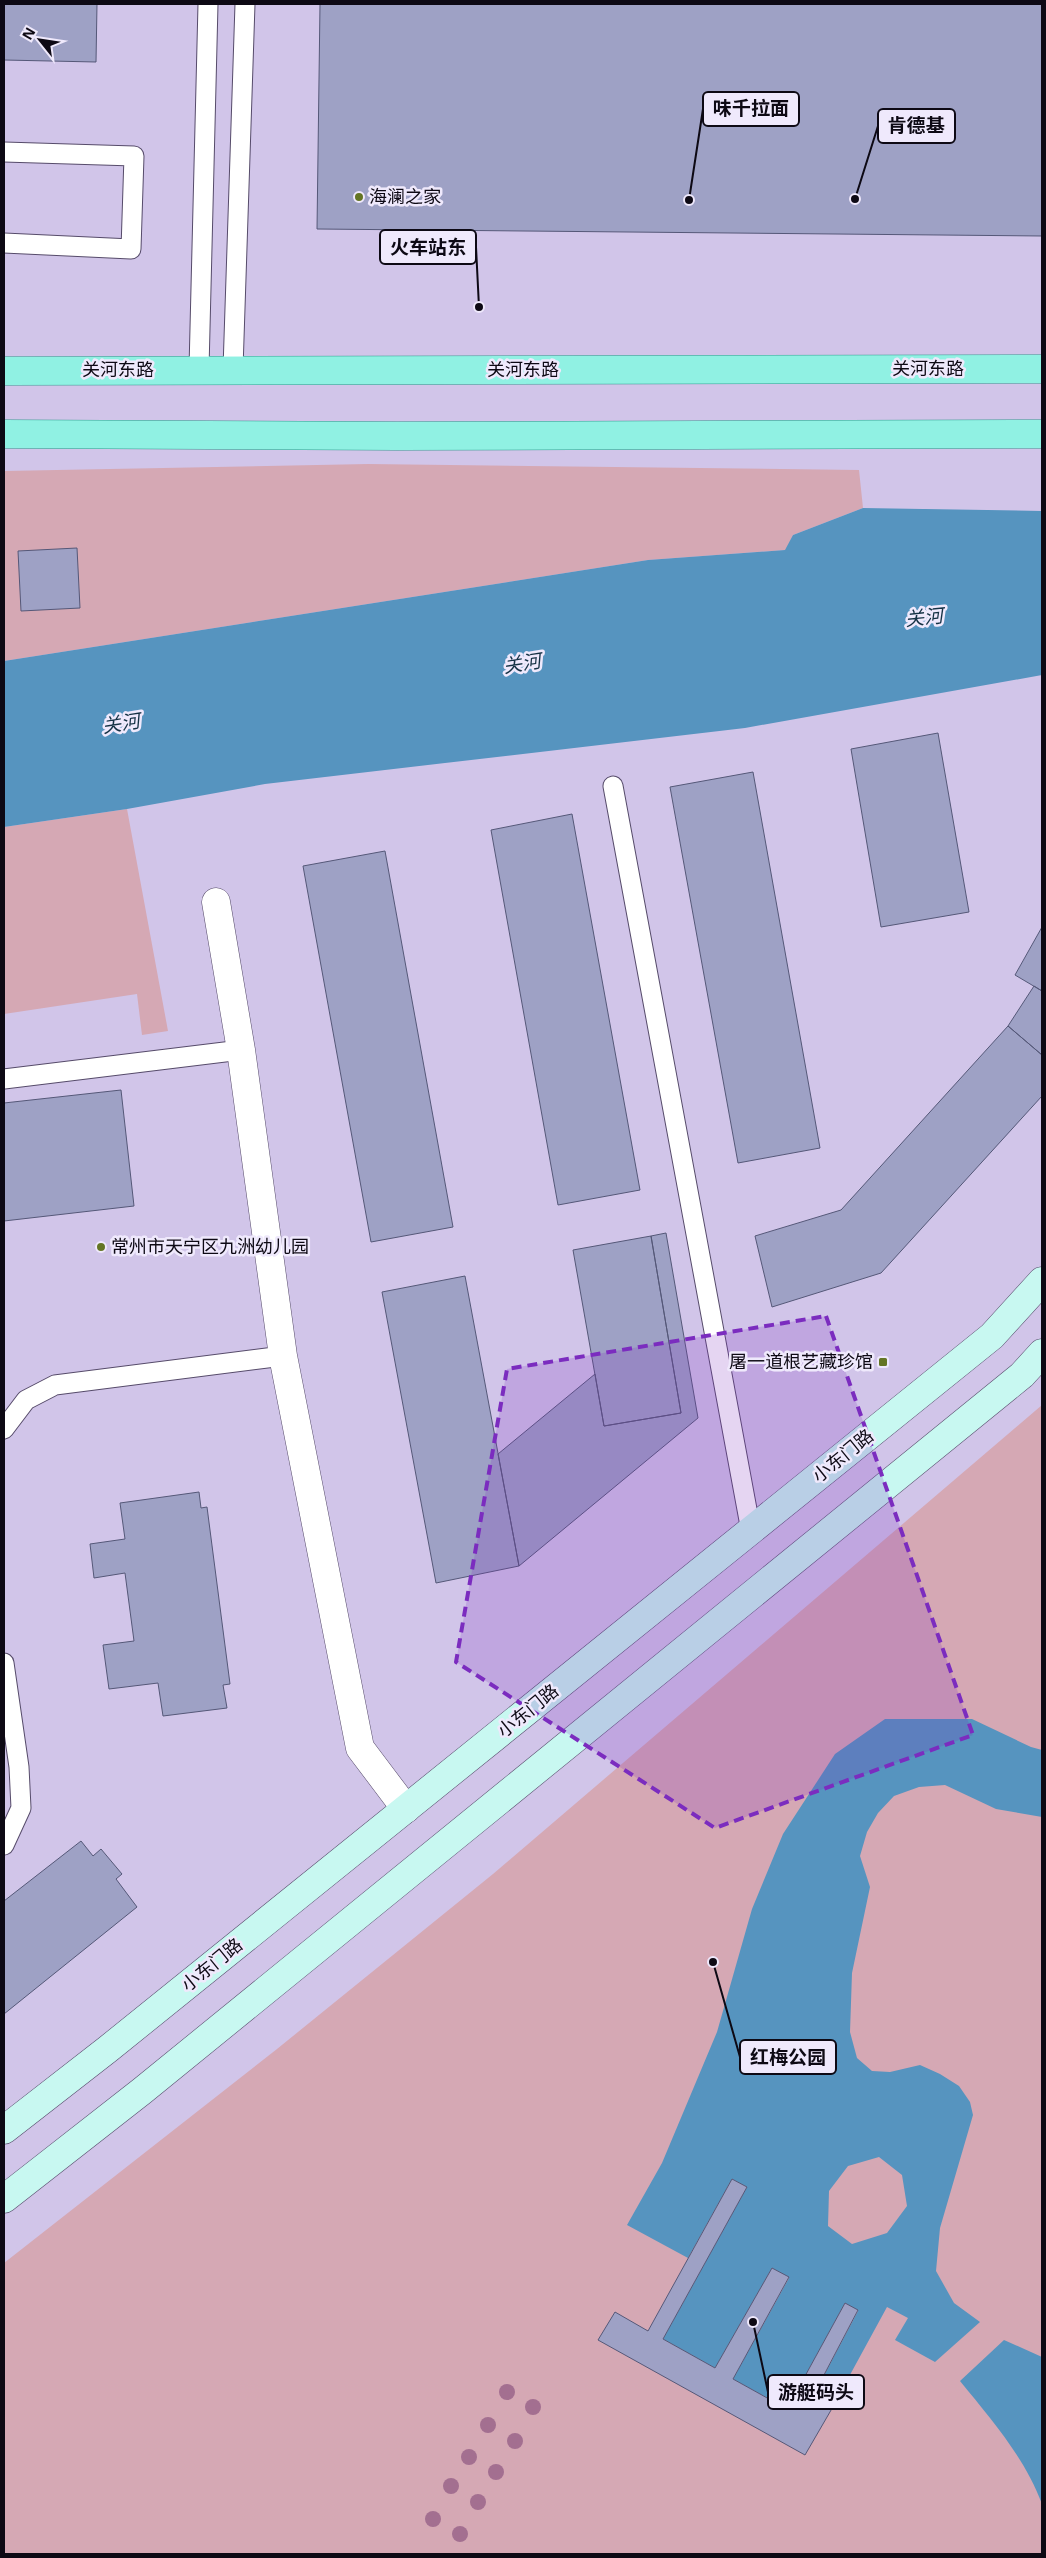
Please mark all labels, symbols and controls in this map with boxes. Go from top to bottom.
north arrow [15,15,65,65]
text: N [17,24,39,43]
callout: 味千拉面 [703,92,799,126]
text: 味千拉面 [713,95,789,121]
callout: 肯德基 [878,109,955,143]
text: 肯德基 [887,112,945,138]
place label: 海澜之家 [369,184,441,208]
marker: 海澜之家 [353,191,365,203]
callout: 火车站东 [380,230,476,264]
text: 火车站东 [390,234,466,260]
street label: 关河东路 [892,356,964,380]
street label: 关河东路 [82,357,154,381]
street label: 关河东路 [487,357,559,381]
water label: 关河 [904,602,948,632]
water label: 关河 [501,647,547,679]
water label: 关河 [100,707,146,739]
place label: 常州市天宁区九洲幼儿园 [111,1234,309,1258]
marker: 常州市天宁区九洲幼儿园 [95,1241,107,1253]
place label: 屠一道根艺藏珍馆 [729,1349,873,1373]
marker: 屠一道根艺藏珍馆 [877,1356,889,1368]
street label: 小东门路 [807,1423,878,1487]
street label: 小东门路 [492,1678,563,1742]
street label: 小东门路 [176,1932,247,1996]
callout: 红梅公园 [740,2040,836,2074]
text: 红梅公园 [750,2044,826,2070]
callout: 游艇码头 [768,2375,864,2409]
text: 游艇码头 [778,2379,854,2405]

